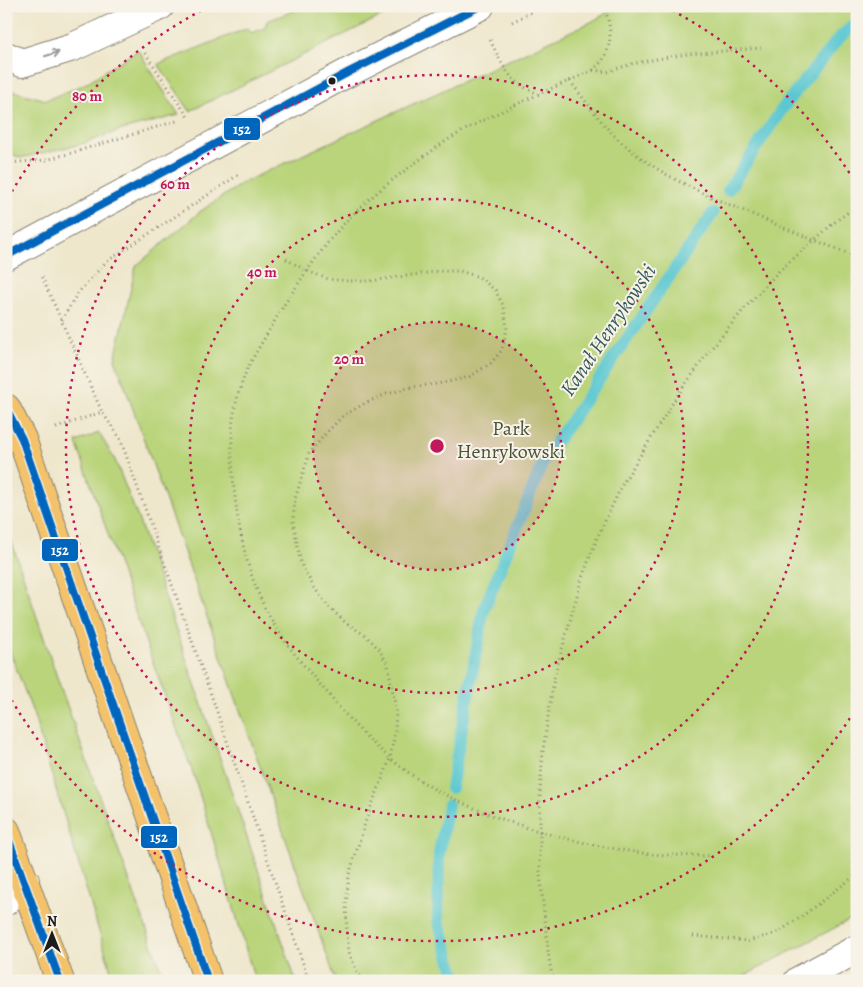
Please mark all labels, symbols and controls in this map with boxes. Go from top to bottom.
one-way arrow [44,49,59,58]
unlabelled marker [327,76,337,86]
text: 80 m [72,86,102,106]
line badge: 152 [223,117,261,141]
text: 152 [233,120,251,139]
text: 60 m [160,174,190,194]
water label: Kanał Henrykowski [554,259,662,401]
text: 40 m [247,262,277,282]
text: 20 m [334,349,364,369]
park label: Park Henrykowski [457,415,565,465]
centre of rings [428,437,446,455]
line badge: 152 [41,538,79,562]
text: 152 [51,541,69,560]
line badge: 152 [140,825,178,849]
text: 152 [150,828,168,847]
north arrow [28,910,78,960]
text: N [47,912,57,931]

